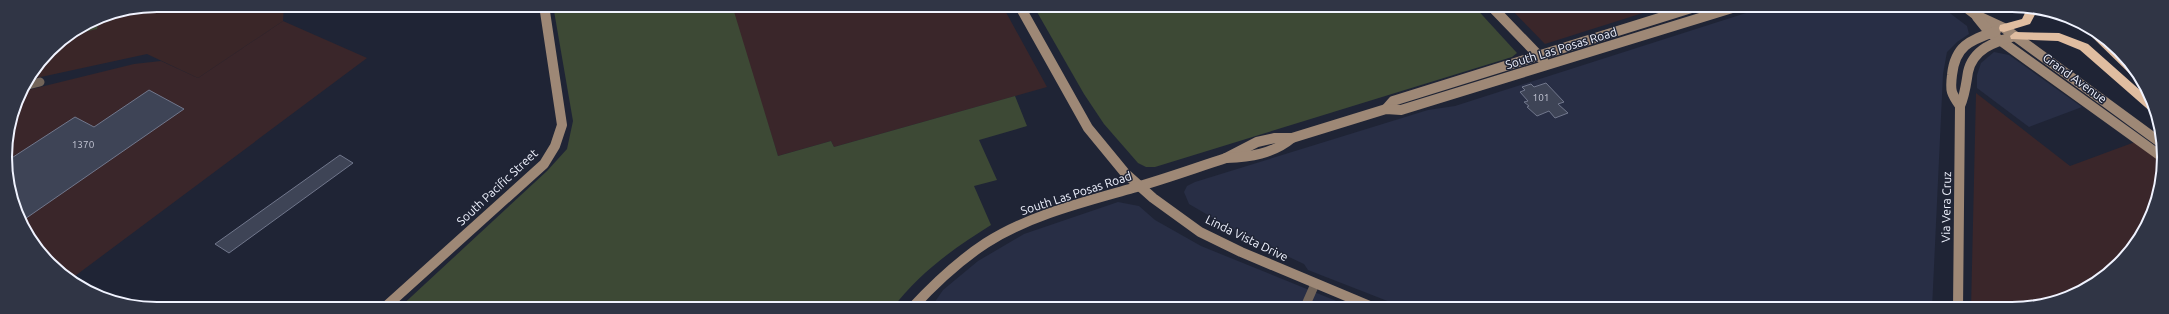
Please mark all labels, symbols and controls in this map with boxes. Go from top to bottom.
street label: South Las Posas Road [1504,25,1618,71]
street label: Grand Avenue [2041,50,2109,106]
house number: 101 [1533,92,1549,103]
house number: 1370 [72,139,95,150]
street label: South Pacific Street [454,146,540,228]
street label: South Las Posas Road [1019,169,1133,217]
street label: Via Vera Cruz [1939,171,1953,243]
street label: Linda Vista Drive [1204,212,1290,264]

